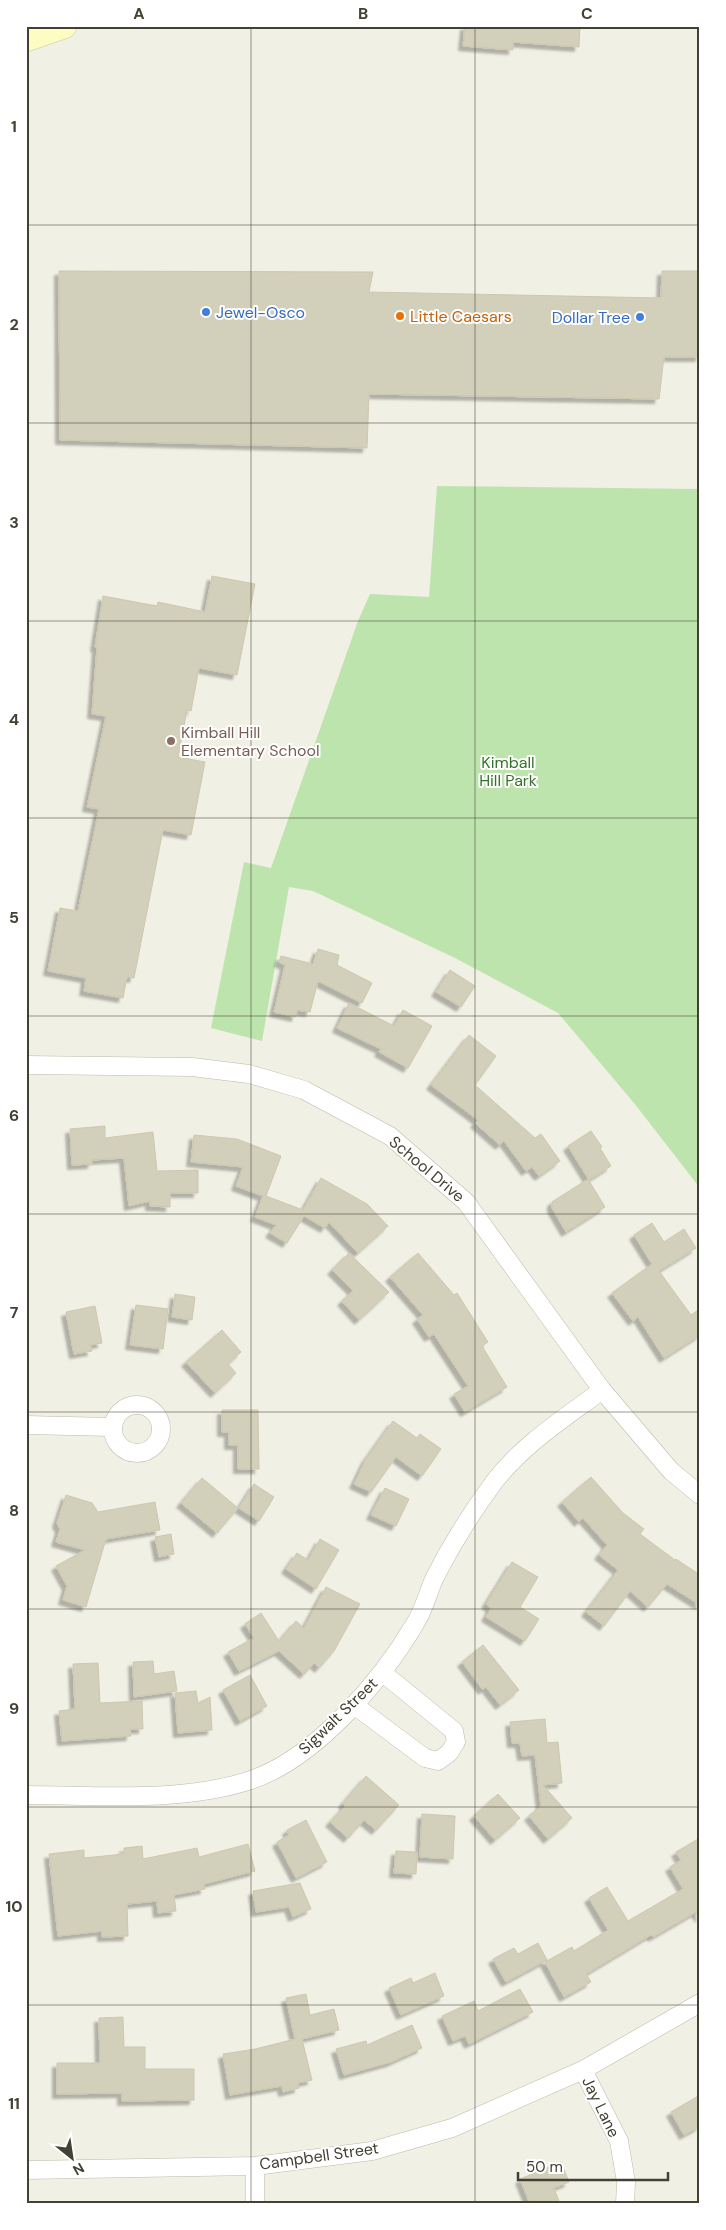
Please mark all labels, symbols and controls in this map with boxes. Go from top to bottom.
text: A [133,3,145,24]
text: B [358,3,368,24]
text: C [581,3,593,24]
text: 1 [11,116,17,137]
place label: Jewel-Osco [216,302,305,323]
marker: Jewel-Osco [200,306,212,318]
place label: Little Caesars [410,306,512,327]
place label: Dollar Tree [552,307,630,328]
marker: Little Caesars [394,310,406,322]
marker: Dollar Tree [634,311,646,323]
text: 2 [9,314,19,335]
text: 3 [9,512,19,533]
text: 4 [9,709,19,730]
place label: Kimball Hill Elementary School [181,722,319,761]
marker: Kimball Hill Elementary School [165,735,177,747]
park label: Kimball Hill Park [479,752,537,791]
text: 5 [9,907,19,928]
text: 6 [9,1105,19,1126]
street label: School Drive [385,1131,469,1207]
text: 7 [10,1302,19,1323]
text: 8 [9,1500,19,1521]
street label: Sigwalt Street [294,1673,382,1759]
text: 9 [9,1698,19,1719]
text: 10 [5,1896,23,1917]
street label: Jay Lane [577,2073,625,2141]
text: 11 [8,2093,20,2114]
north arrow [48,2132,98,2182]
street label: Campbell Street [258,2137,380,2175]
scale bar [518,2150,668,2182]
text: 50 m [526,2157,563,2177]
text: N [70,2159,87,2180]

